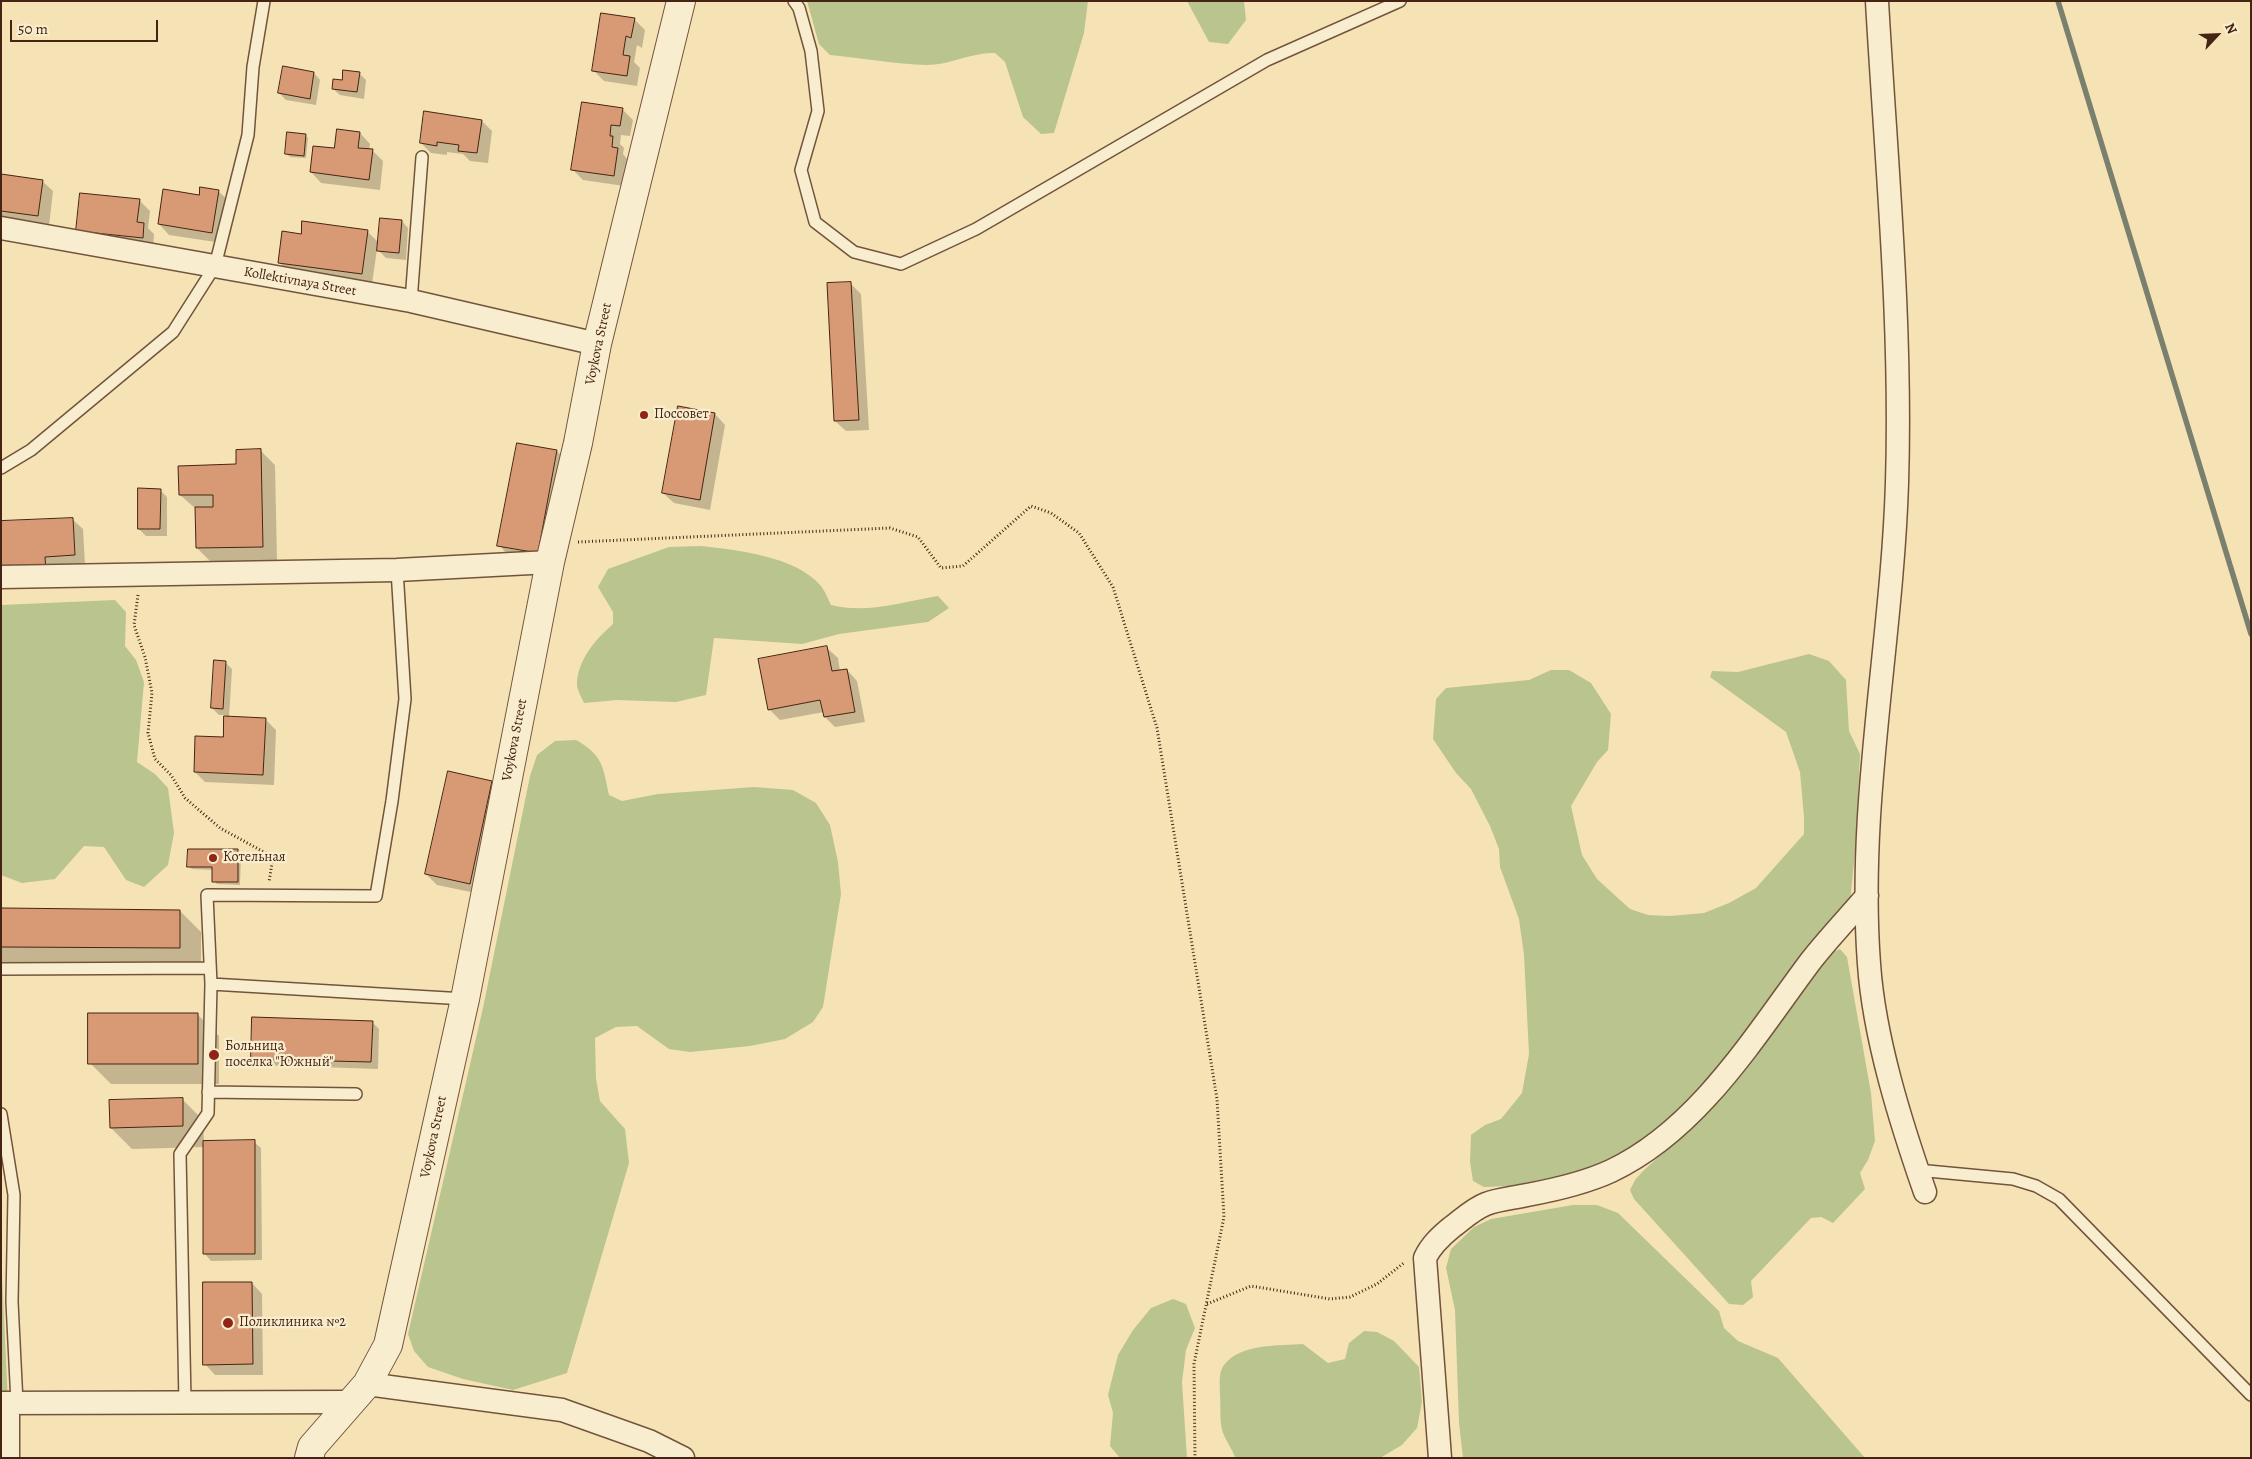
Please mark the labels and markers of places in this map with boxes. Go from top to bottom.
place label: Поссовет [654,407,709,423]
marker: Поссовет [638,409,650,421]
place label: Котельная [223,850,286,866]
marker: Котельная [207,852,219,864]
place label: Больница поселка "Южный" [225,1039,333,1072]
marker: Больница поселка "Южный" [207,1048,221,1062]
place label: Поликлиника №2 [239,1315,346,1331]
marker: Поликлиника №2 [221,1316,235,1330]

